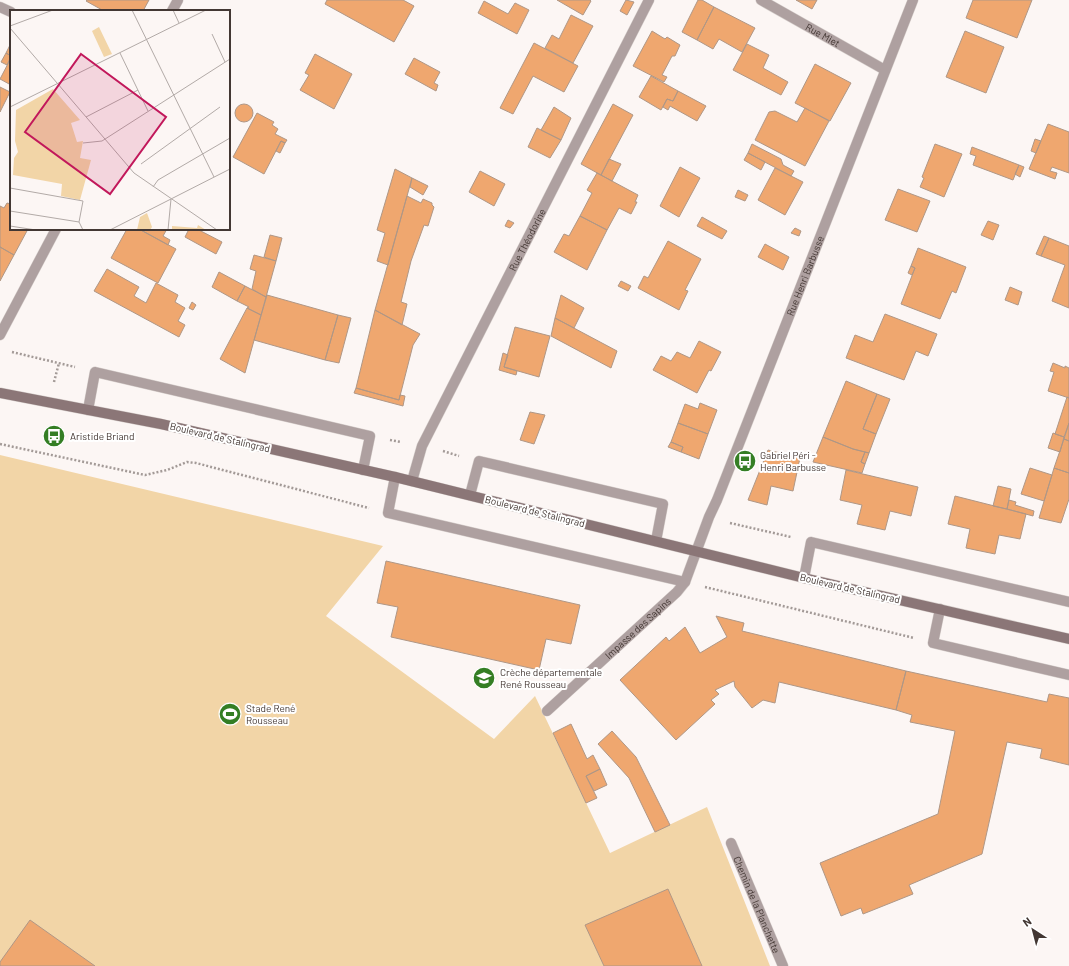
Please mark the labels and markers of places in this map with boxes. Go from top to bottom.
bus stop icon: Aristide Briand [41,423,67,449]
place label: Aristide Briand [70,430,134,442]
bus stop icon: Gabriel Péri - Henri Barbusse [732,448,758,474]
place label: Gabriel Péri - Henri Barbusse [760,449,826,473]
school or university icon: Crèche départementale René Rousseau [471,665,497,691]
place label: Crèche départementale René Rousseau [500,666,602,690]
sports icon: Stade René Rousseau [217,701,243,727]
place label: Stade René Rousseau [246,702,295,726]

